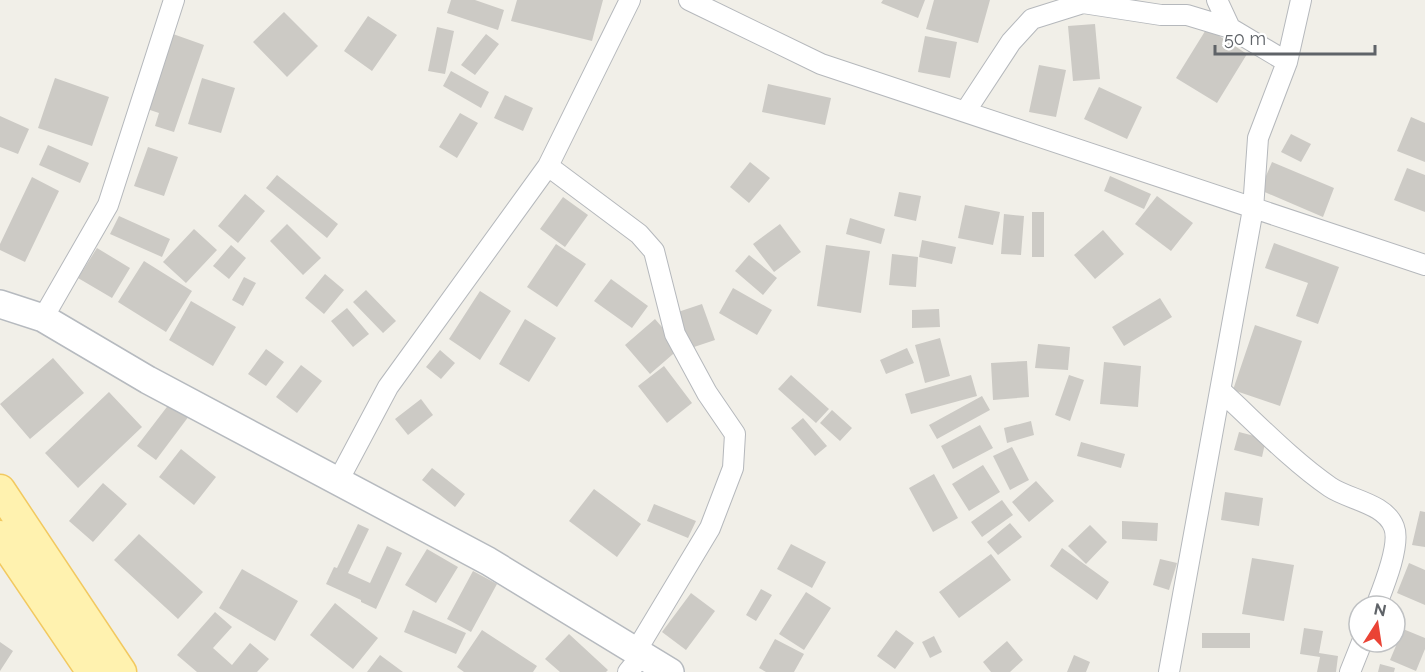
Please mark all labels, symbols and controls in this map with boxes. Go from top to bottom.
scale bar [1215,18,1376,56]
text: 50 m [1224,28,1266,49]
north arrow [1347,594,1407,654]
text: N [1372,599,1388,620]

